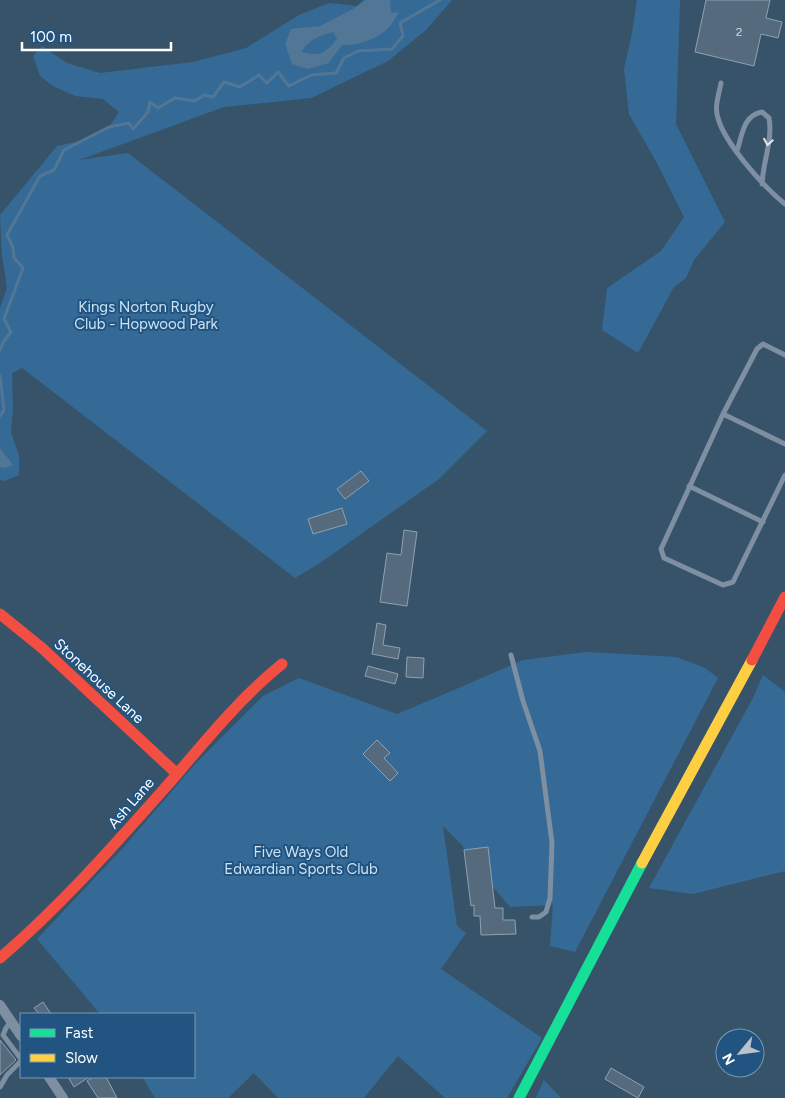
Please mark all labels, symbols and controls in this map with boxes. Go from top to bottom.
scale bar [22,20,171,52]
house number: 2 [736,25,742,39]
text: 100 m [30,28,72,46]
one-way arrow [764,138,774,146]
park label: Kings Norton Rugby Club - Hopwood Park [74,298,219,333]
street label: Stonehouse Lane [50,635,148,727]
street label: Ash Lane [104,774,158,832]
park label: Five Ways Old Edwardian Sports Club [224,843,378,878]
legend [20,1013,195,1078]
text: Fast [65,1024,94,1042]
north arrow [715,1028,765,1078]
text: Slow [65,1049,98,1067]
text: N [719,1050,739,1068]

